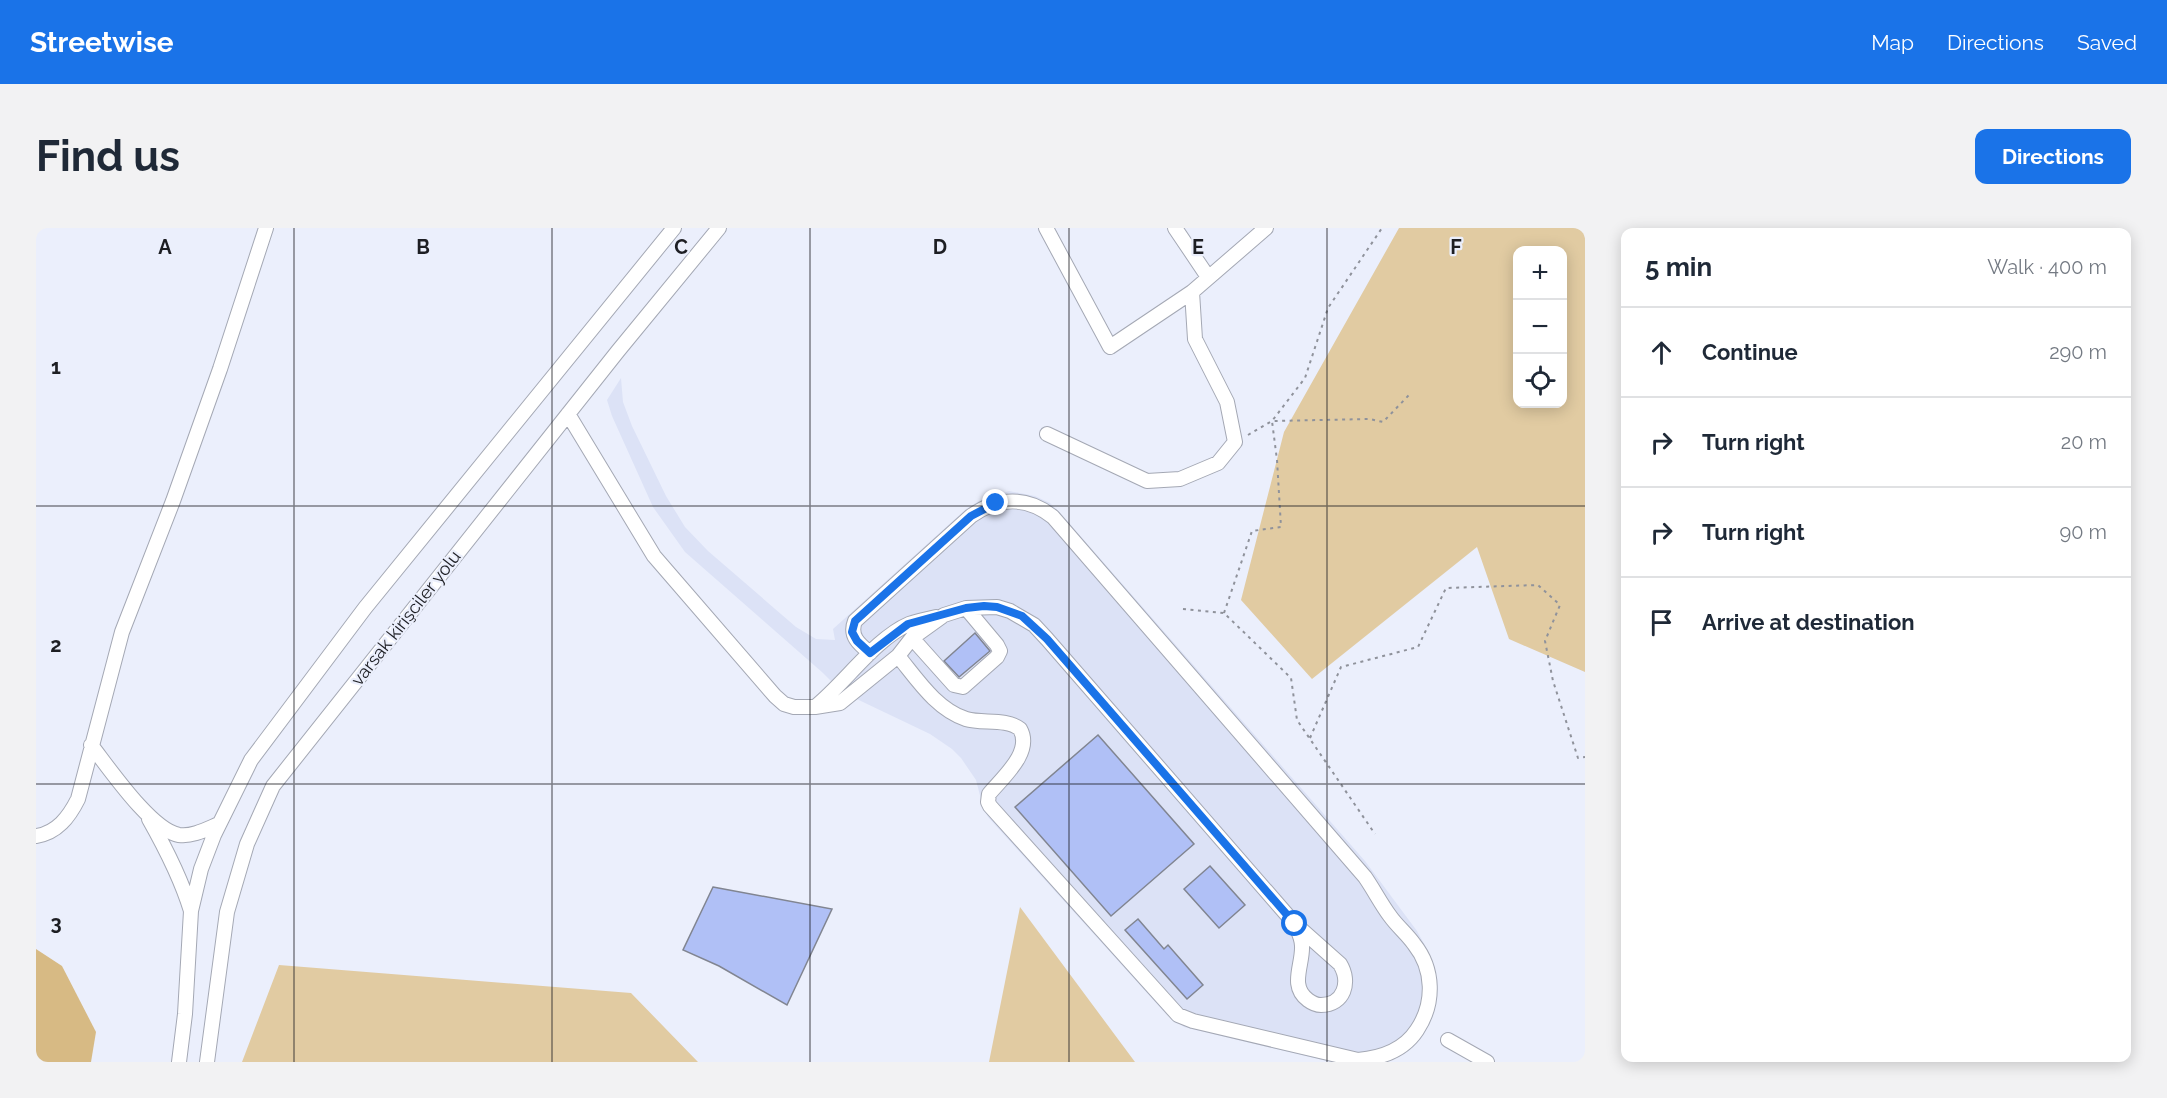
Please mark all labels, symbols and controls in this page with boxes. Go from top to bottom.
text: Streetwise [30,26,174,59]
text: Map [1871,30,1914,55]
text: Directions [1947,30,2044,55]
text: Saved [2077,30,2137,55]
button: Directions [1975,129,2131,184]
text: Find us [36,132,180,181]
text: A [158,235,172,259]
text: B [416,235,430,259]
text: C [674,235,688,259]
text: D [933,235,947,259]
text: E [1192,235,1204,259]
text: F [1450,235,1462,259]
map controls [1513,246,1567,408]
button: + [1513,246,1567,300]
text: 5 min [1645,252,1712,282]
text: Walk · 400 m [1987,255,2107,279]
button: − [1513,300,1567,354]
icon: ahead [1645,336,1678,369]
text: Continue [1702,339,1798,365]
text: 290 m [2049,340,2107,364]
button: locate [1513,354,1567,408]
text: 1 [51,355,61,379]
icon: right [1645,426,1678,459]
text: Turn right [1702,429,1805,455]
text: 20 m [2061,430,2107,454]
route end [982,489,1008,515]
icon: right [1645,516,1678,549]
text: Turn right [1702,519,1805,545]
text: 90 m [2060,520,2107,544]
street label: varsak kirişciler yolu [346,546,465,689]
icon: arrive [1645,606,1678,639]
text: Arrive at destination [1702,609,1915,635]
text: 2 [50,633,62,657]
route start [1281,910,1307,936]
text: 3 [50,911,62,935]

